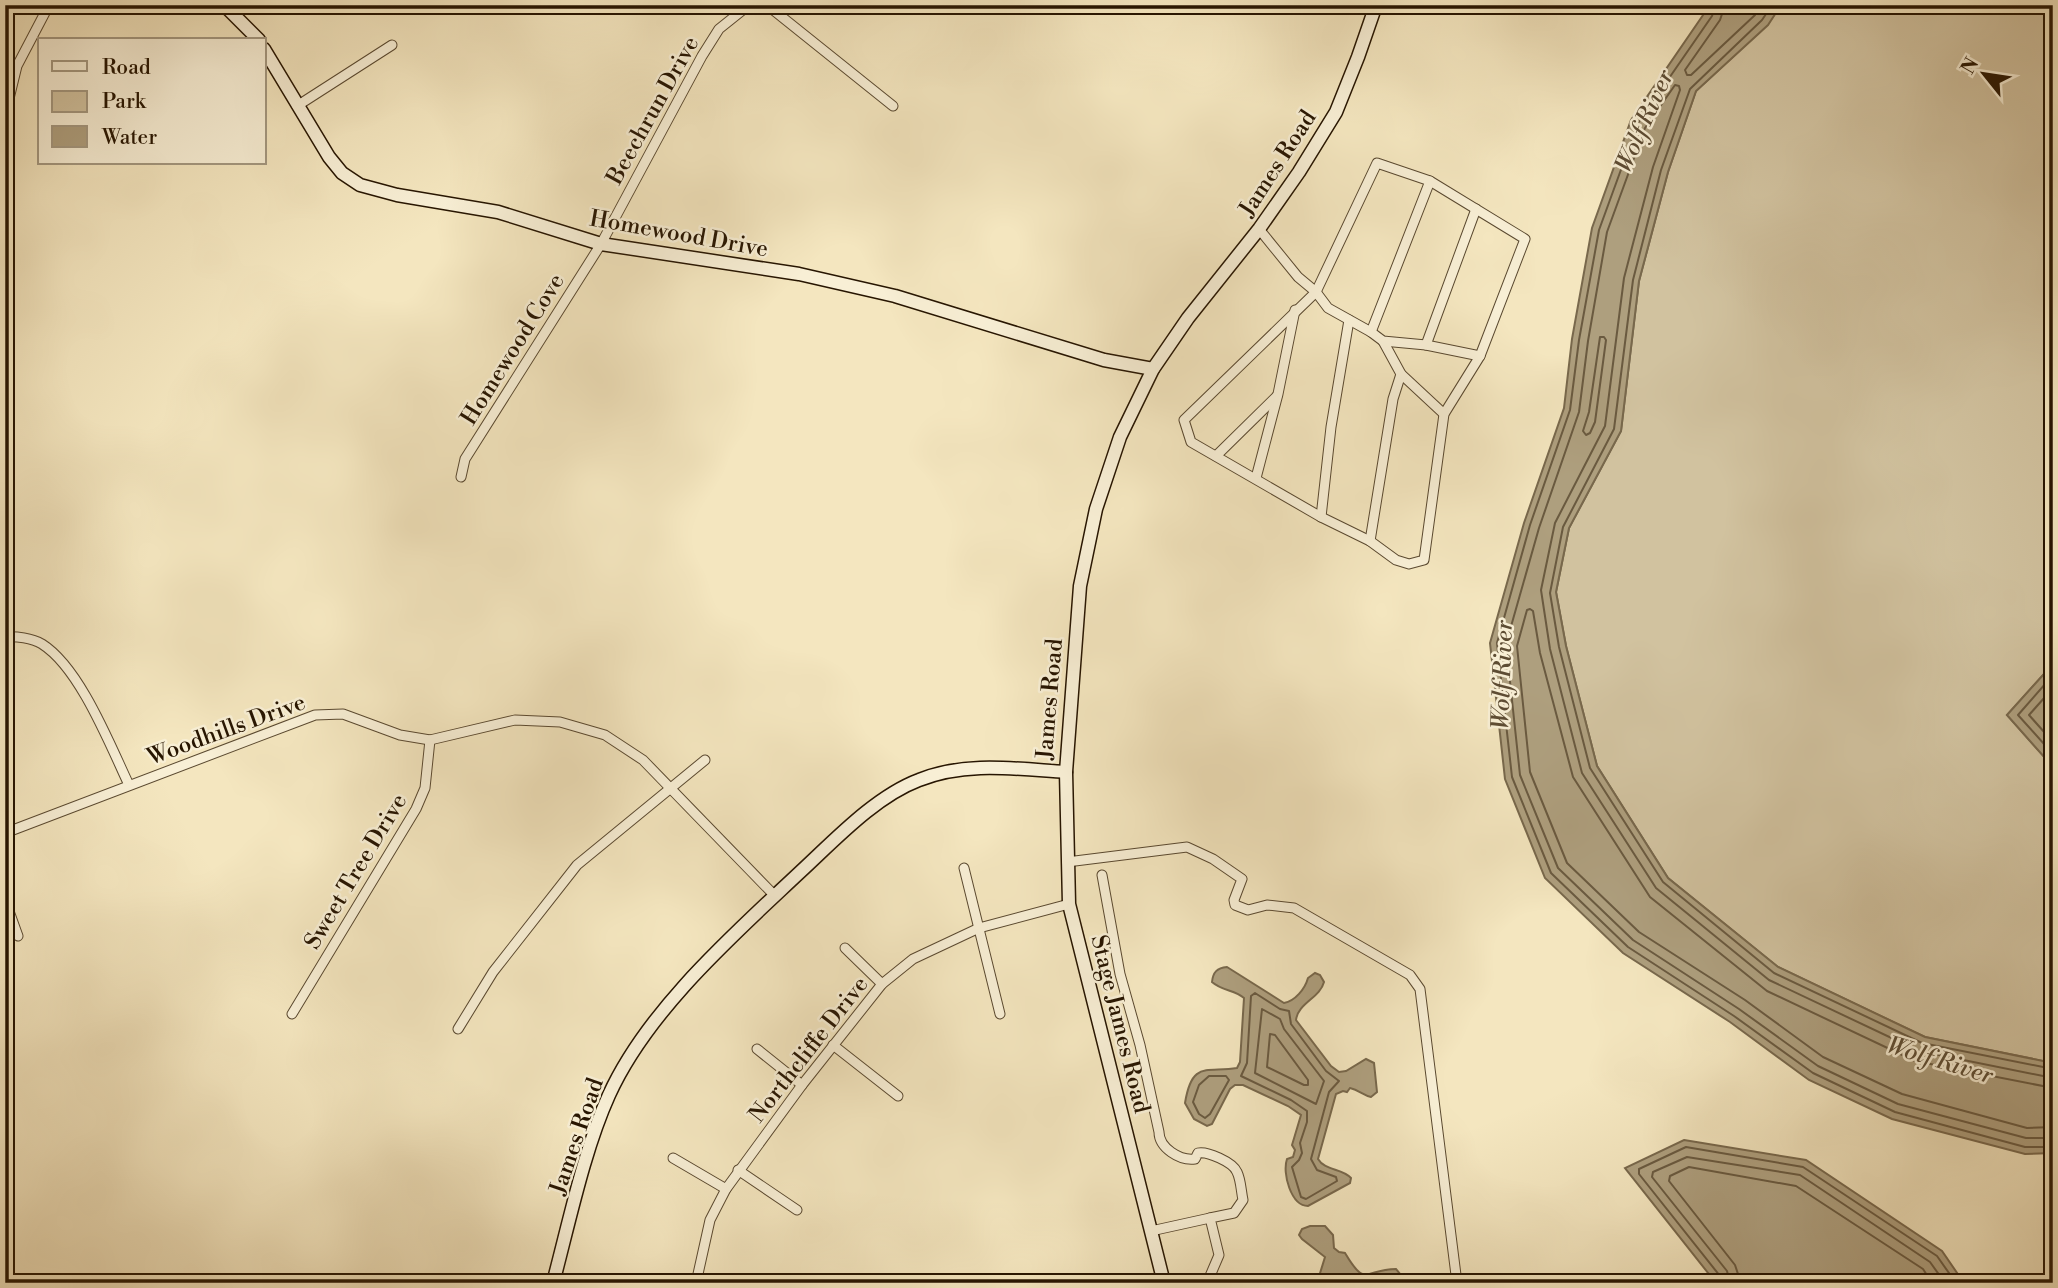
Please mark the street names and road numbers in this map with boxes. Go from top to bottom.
street label: Beechrun Drive [600,31,705,190]
street label: James Road [1233,105,1323,223]
street label: Homewood Drive [587,204,770,263]
street label: Homewood Cove [455,269,571,430]
street label: James Road [1031,637,1069,762]
street label: Woodhills Drive [142,688,309,772]
street label: Sweet Tree Drive [298,789,413,954]
street label: Stage James Road [1084,932,1156,1116]
street label: Northcliffe Drive [743,971,874,1128]
street label: James Road [544,1074,610,1199]

